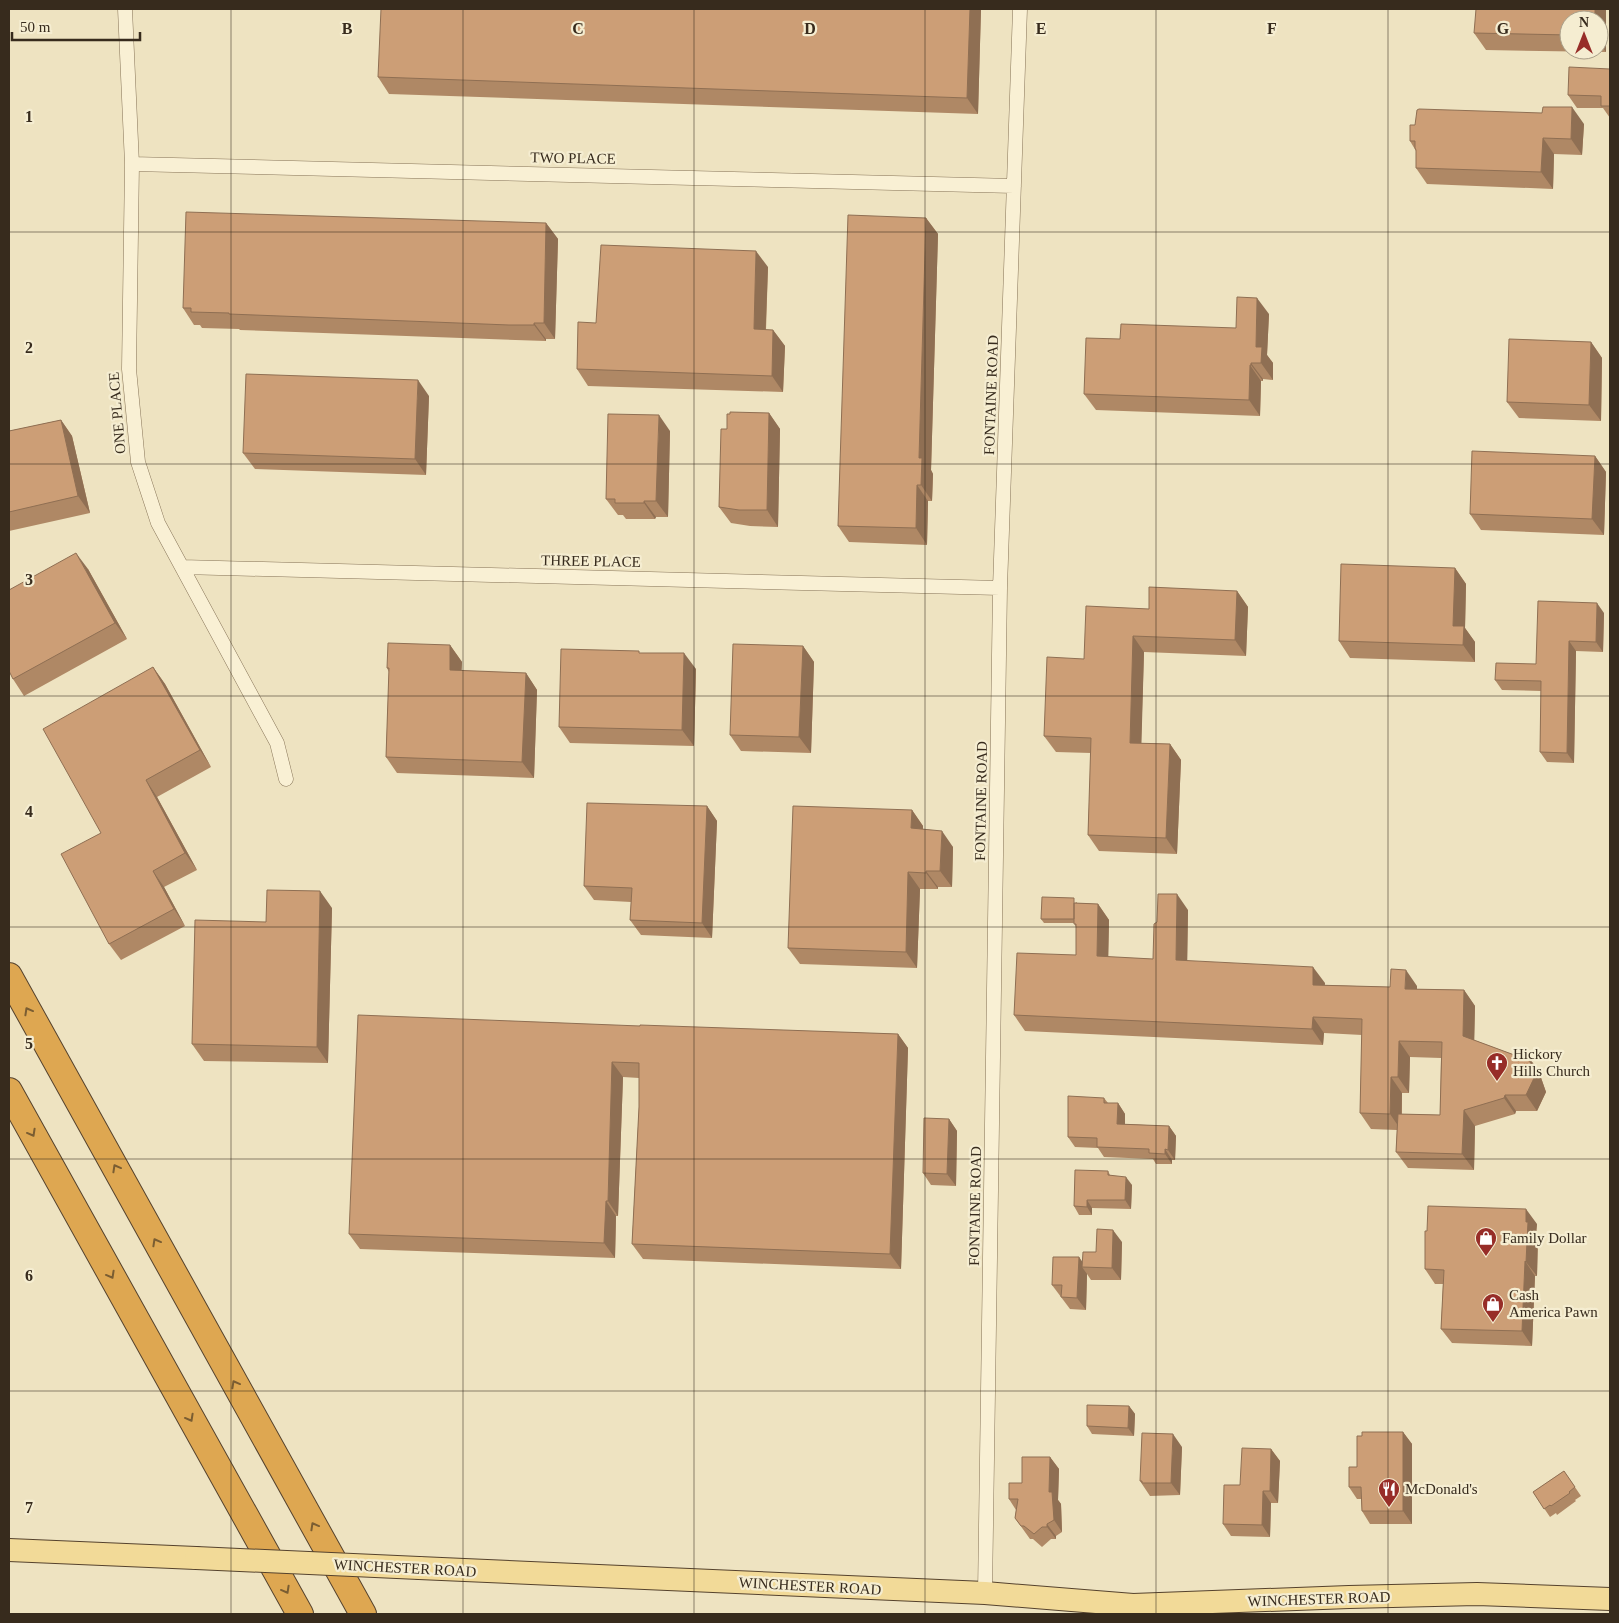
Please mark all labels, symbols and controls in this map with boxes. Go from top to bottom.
scale bar [12,10,140,42]
north arrow [1559,10,1609,60]
text: N [1579,15,1589,30]
text: 50 m [20,19,51,35]
text: B [342,20,353,37]
text: C [572,20,584,37]
text: D [804,20,816,37]
text: E [1036,20,1046,37]
text: F [1267,20,1277,37]
text: G [1497,20,1510,37]
text: 1 [25,108,33,125]
street label: TWO PLACE [530,149,616,167]
street label: FONTAINE ROAD [981,335,1001,455]
text: 2 [25,339,33,356]
street label: ONE PLACE [105,371,129,455]
street label: THREE PLACE [541,552,641,570]
text: 3 [25,571,33,588]
street label: FONTAINE ROAD [972,741,990,861]
text: 4 [25,803,33,820]
one-way arrow [24,1007,34,1016]
text: 5 [25,1035,33,1052]
place label: Hickory Hills Church [1513,1046,1591,1079]
church icon: Hickory Hills Church [1485,1051,1509,1082]
one-way arrow [26,1128,36,1137]
street label: FONTAINE ROAD [966,1146,984,1266]
one-way arrow [112,1165,122,1174]
shop icon: Family Dollar [1474,1226,1498,1257]
place label: Family Dollar [1502,1230,1587,1246]
one-way arrow [152,1238,162,1247]
text: 6 [25,1267,33,1284]
one-way arrow [105,1270,115,1279]
place label: Cash America Pawn [1509,1287,1598,1320]
shop icon: Cash America Pawn [1481,1292,1505,1323]
one-way arrow [231,1380,241,1389]
one-way arrow [184,1412,194,1421]
restaurant icon: McDonald's [1377,1477,1401,1508]
place label: McDonald's [1405,1481,1478,1497]
text: 7 [25,1499,33,1516]
one-way arrow [310,1522,320,1531]
street label: WINCHESTER ROAD [333,1556,477,1580]
street label: WINCHESTER ROAD [738,1574,882,1598]
one-way arrow [280,1585,290,1594]
street label: WINCHESTER ROAD [1247,1589,1391,1609]

